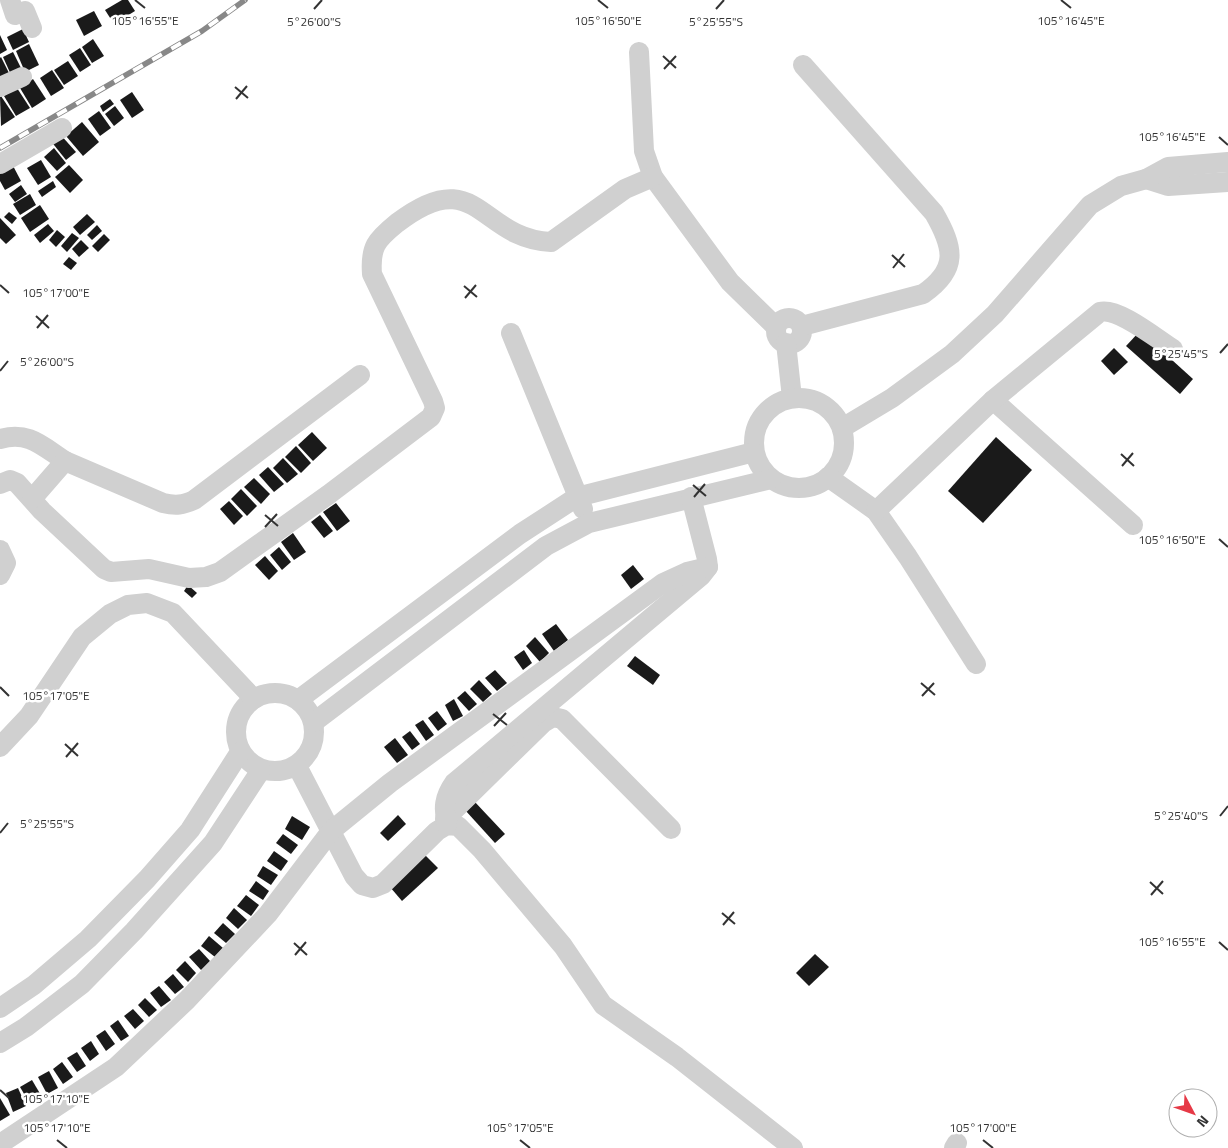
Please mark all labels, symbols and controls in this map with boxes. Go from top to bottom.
text: 105°16'55"E [111,11,179,30]
text: 105°16'50"E [574,11,642,30]
text: 105°16'45"E [1037,11,1105,30]
text: 5°26'00"S [287,12,341,31]
text: 5°25'55"S [689,12,743,31]
text: 105°16'45"E [1138,127,1206,146]
text: 105°17'00"E [22,283,90,302]
text: 5°25'45"S [1154,344,1208,363]
text: 5°26'00"S [20,352,74,371]
text: 105°16'50"E [1138,530,1206,549]
text: 105°17'05"E [22,686,90,705]
text: 5°25'40"S [1154,806,1208,825]
text: 5°25'55"S [20,814,74,833]
text: 105°16'55"E [1138,932,1206,951]
north arrow [1168,1088,1218,1138]
text: 105°17'10"E [22,1089,90,1108]
text: N [1192,1111,1214,1132]
text: 105°17'10"E [23,1118,91,1137]
text: 105°17'05"E [486,1118,554,1137]
text: 105°17'00"E [949,1118,1017,1137]

